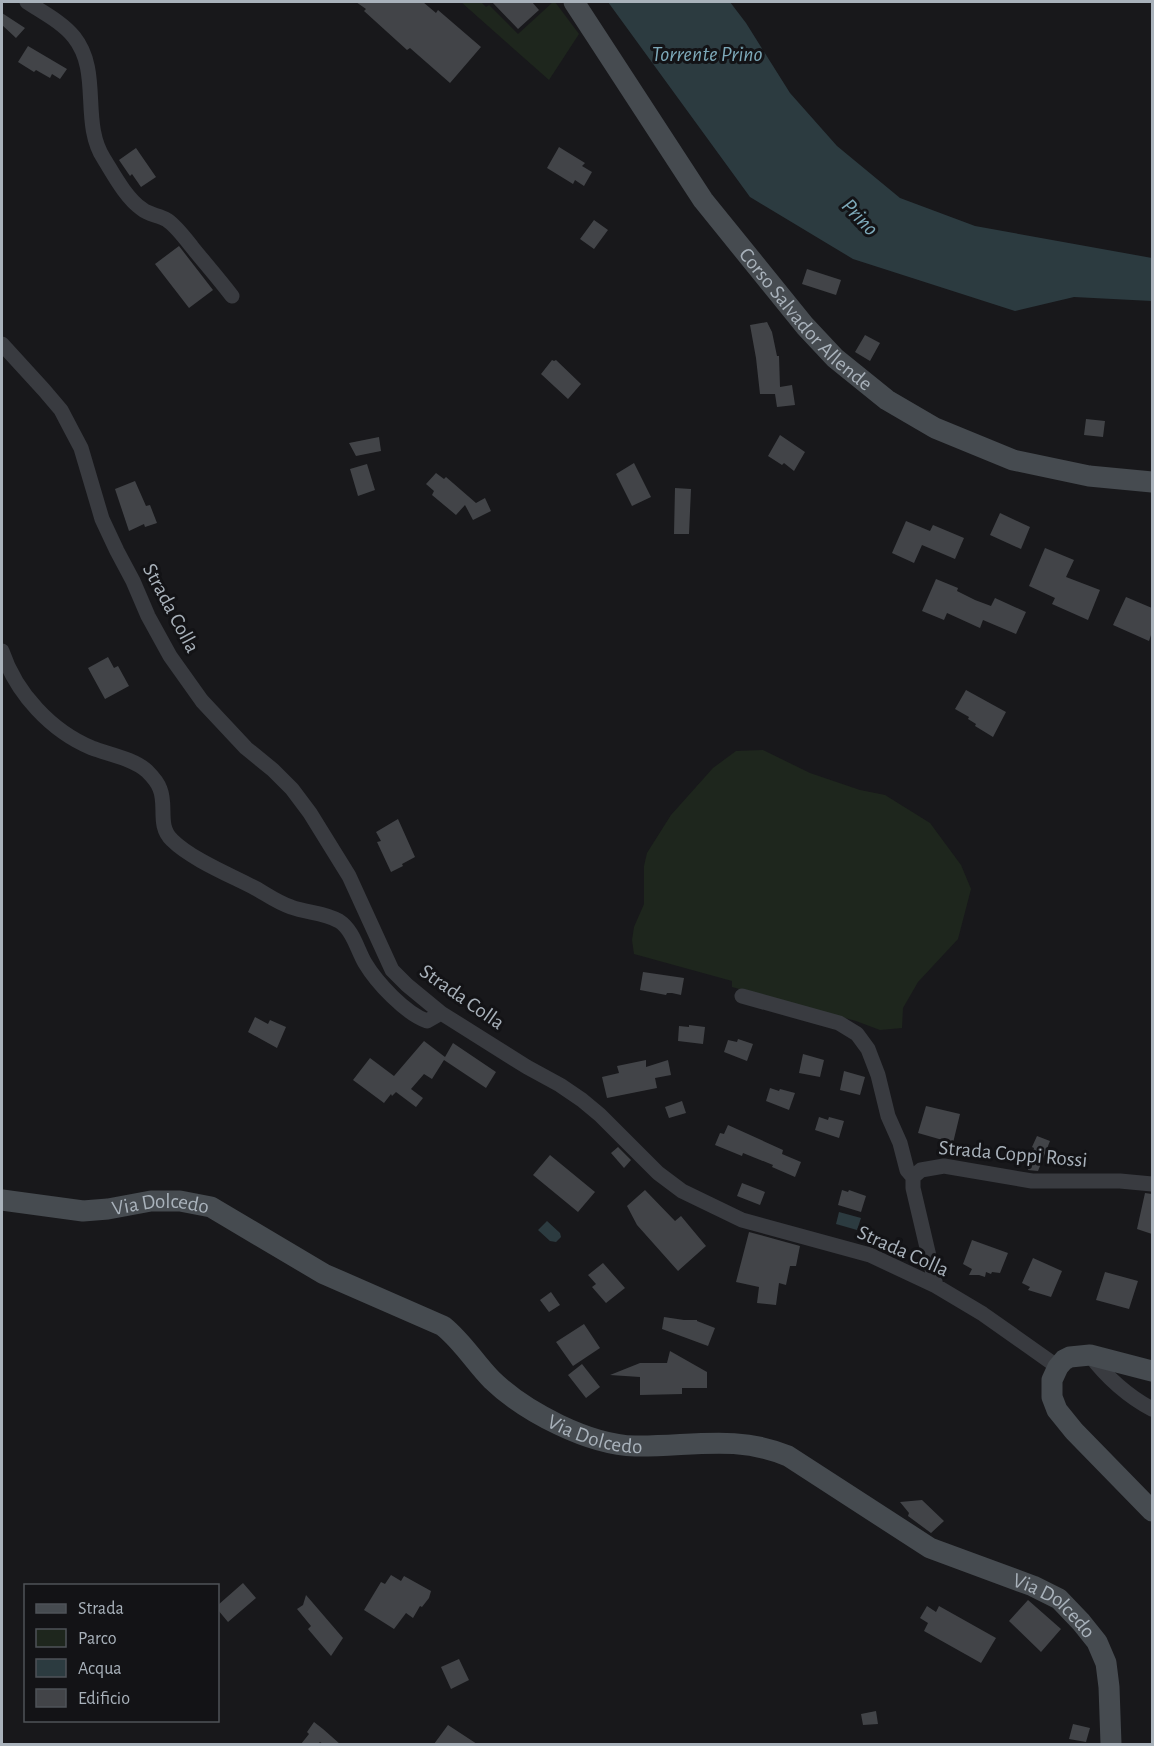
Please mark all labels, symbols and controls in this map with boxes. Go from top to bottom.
water label: Torrente Prino [651,43,763,65]
water label: Prino [838,194,882,240]
street label: Corso Salvador Allende [735,243,877,394]
street label: Strada Colla [139,560,203,656]
street label: Strada Colla [416,960,508,1034]
street label: Strada Coppi Rossi [938,1137,1088,1171]
street label: Via Dolcedo [110,1190,211,1219]
street label: Strada Colla [854,1222,952,1281]
street label: Via Dolcedo [544,1410,643,1457]
street label: Via Dolcedo [1010,1569,1100,1642]
legend [24,1584,219,1722]
text: Strada [78,1600,124,1618]
text: Parco [78,1630,117,1648]
text: Acqua [78,1660,122,1678]
text: Edificio [78,1690,130,1708]

